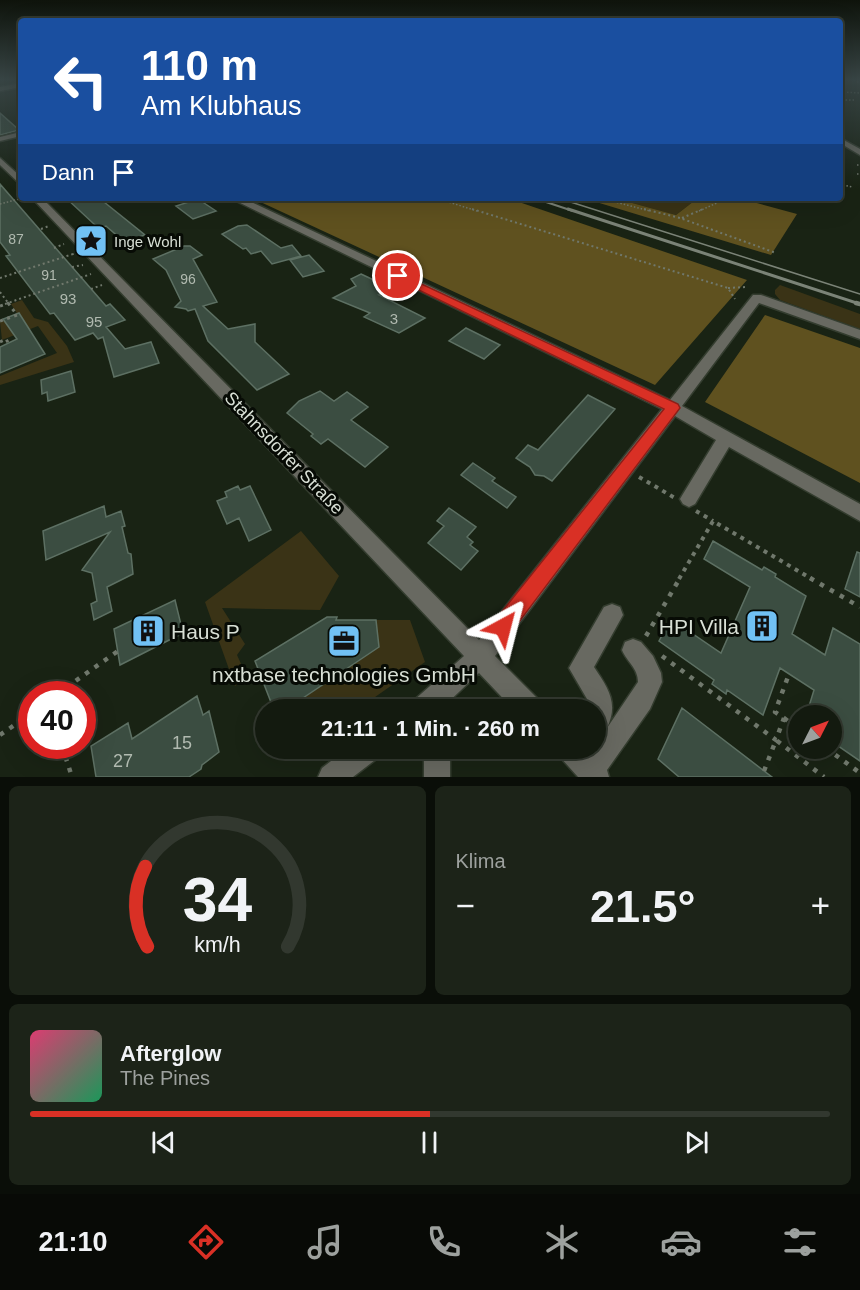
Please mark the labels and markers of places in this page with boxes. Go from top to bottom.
place icon: Inge Wohl [73,223,109,259]
place label: Inge Wohl [114,233,181,250]
pin [372,250,423,301]
building icon: HPI Villa [744,608,780,644]
building icon: Haus P [130,613,166,649]
place label: HPI Villa [659,615,739,638]
place label: Haus P [171,620,240,643]
office icon: nxtbase technologies GmbH [326,623,362,659]
place label: nxtbase technologies GmbH [212,663,476,686]

